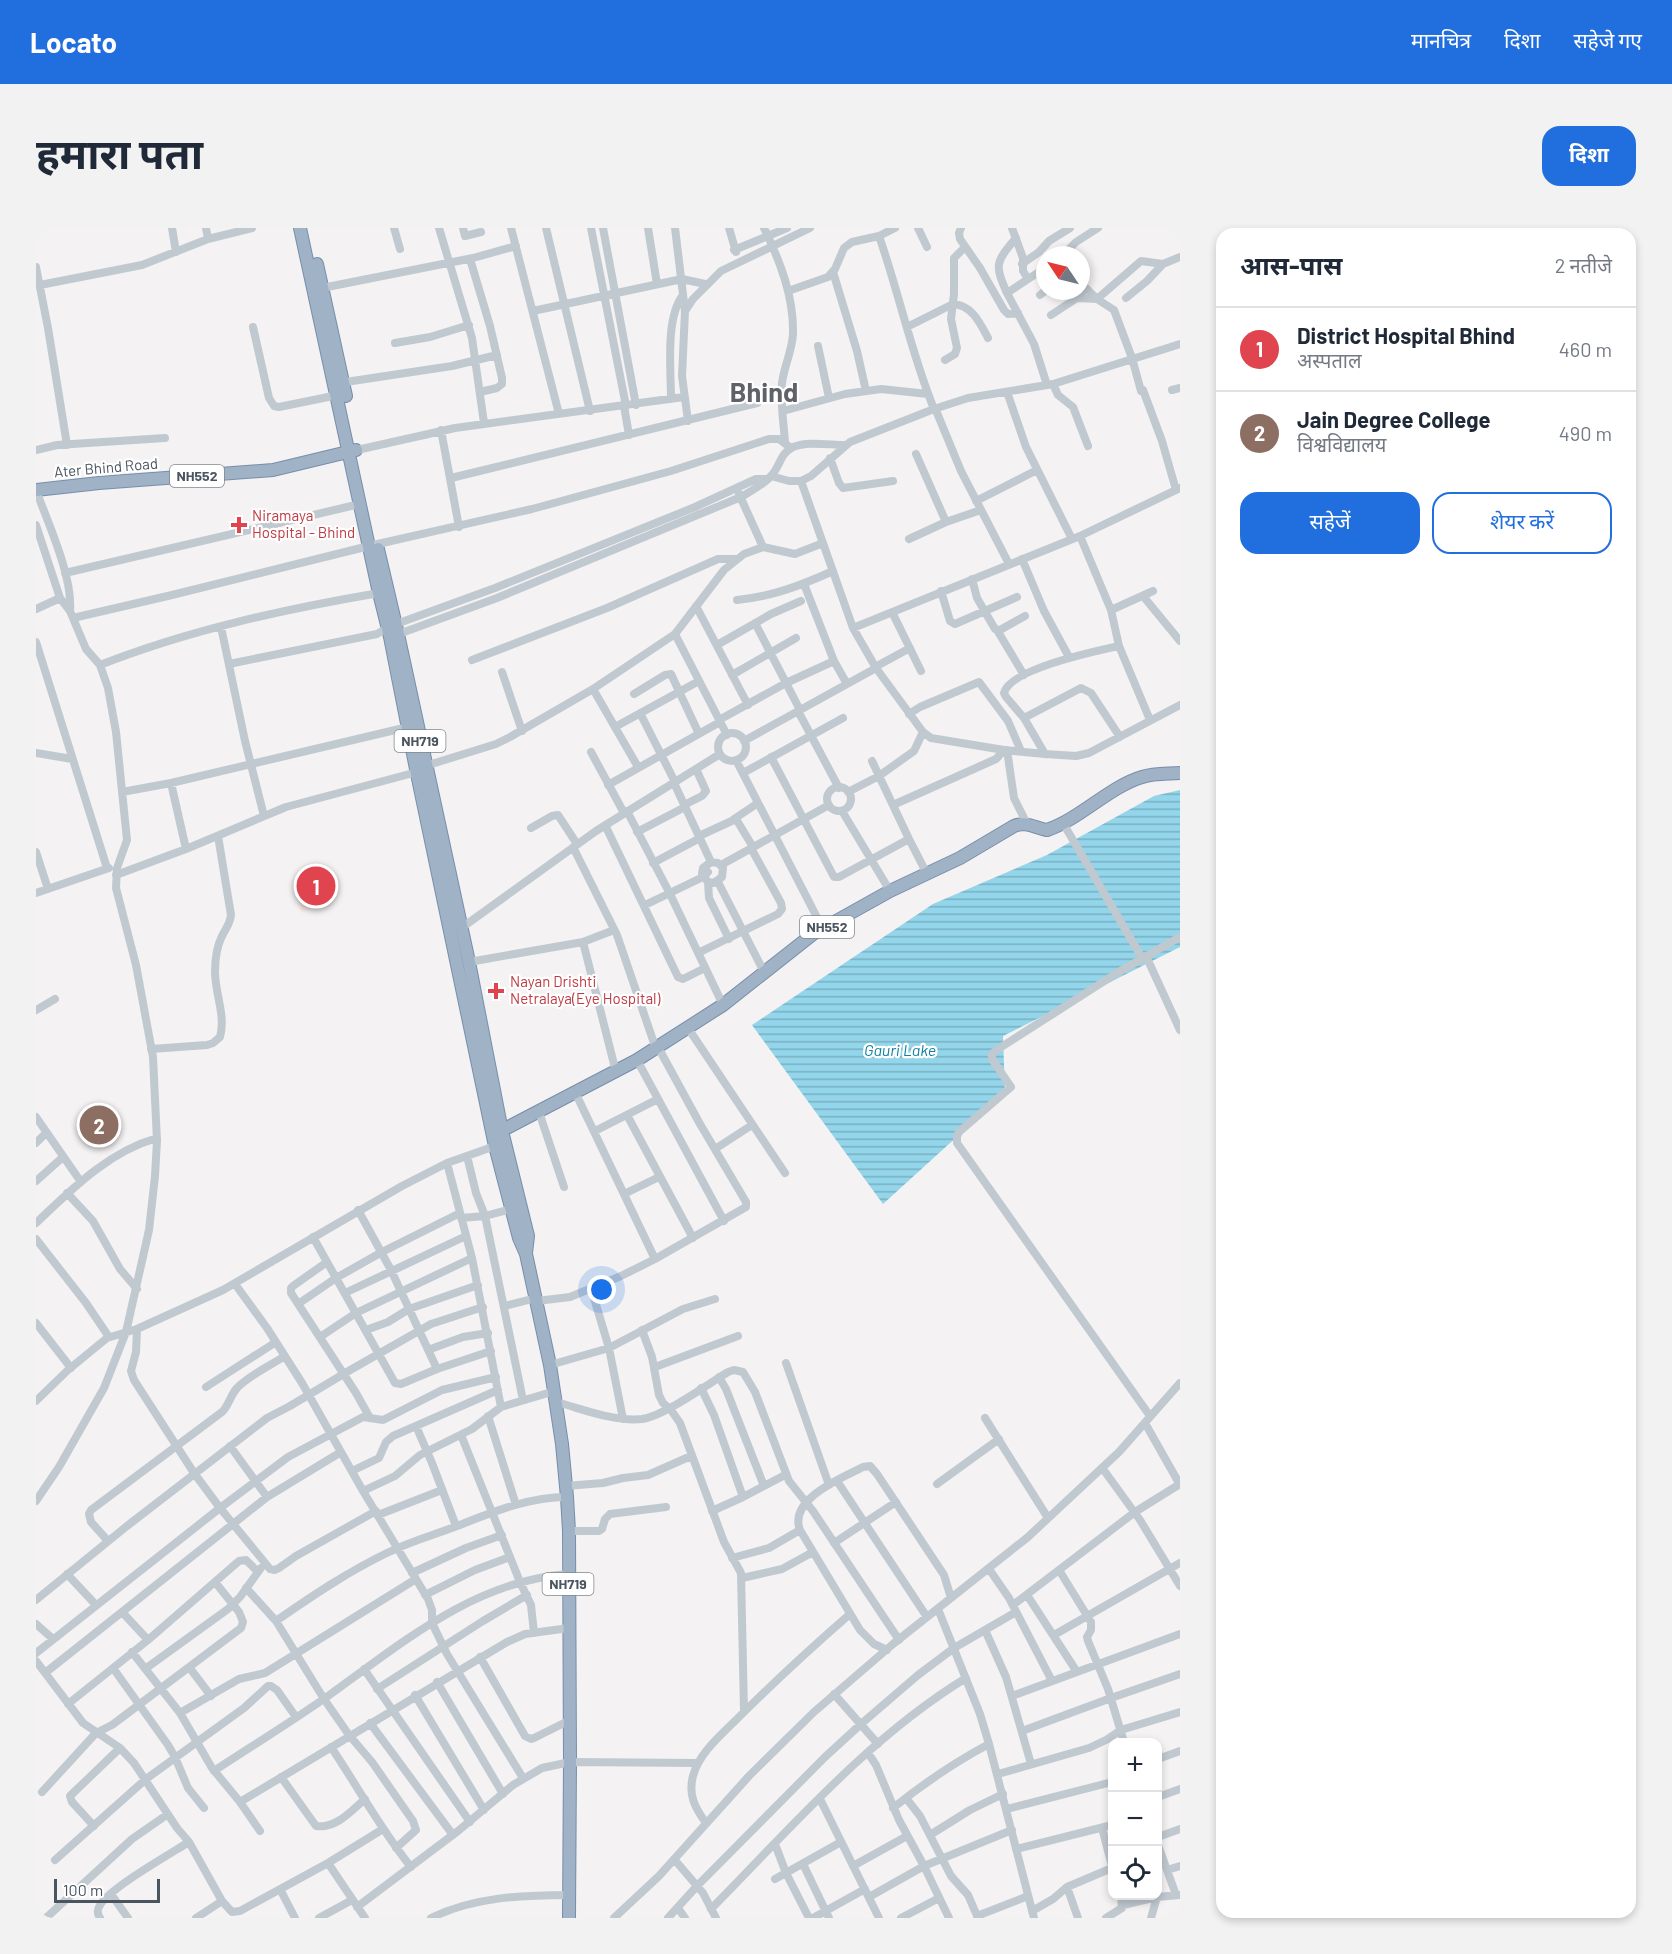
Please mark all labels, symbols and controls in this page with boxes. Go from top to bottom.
text: Locato [30,25,117,59]
text: मानचित्र [1411,27,1471,52]
text: दिशा [1504,27,1540,52]
text: सहेजे गए [1573,27,1642,52]
button: दिशा [1542,126,1636,186]
text: हमारा पता [36,127,203,177]
north arrow [1036,246,1090,300]
text: आस-पास [1240,249,1342,280]
text: 2 नतीजे [1555,253,1612,277]
text: District Hospital Bhind [1297,322,1515,348]
text: 1 [1256,337,1263,361]
text: 460 m [1559,337,1612,361]
text: अस्पताल [1297,348,1362,372]
district label: Bhind [730,375,798,407]
text: Jain Degree College [1297,406,1491,432]
text: 2 [1254,421,1265,445]
text: 490 m [1559,421,1612,445]
text: विश्वविद्यालय [1297,432,1386,456]
street label: Ater Bhind Road [53,453,159,481]
road number: NH552 [170,465,224,487]
button: सहेजें [1240,492,1420,554]
button: शेयर करें [1432,492,1612,554]
place label: Niramaya Hospital - Bhind [252,506,355,541]
marker: Niramaya Hospital - Bhind [230,516,248,534]
road number: NH719 [394,730,446,752]
pin: 1 [296,864,336,908]
road number: NH552 [800,916,854,938]
place label: Nayan Drishti Netralaya(Eye Hospital) [510,972,661,1007]
marker: Nayan Drishti Netralaya(Eye Hospital) [487,982,505,1000]
water label: Gauri Lake [864,1040,936,1059]
pin: 2 [80,1102,118,1148]
your location [587,1275,616,1304]
road number: NH719 [542,1573,594,1595]
map controls [1108,1738,1162,1900]
button: + [1108,1738,1162,1792]
button: − [1108,1792,1162,1846]
button: locate [1108,1846,1162,1900]
scale bar [54,1876,160,1904]
text: 100 m [63,1880,103,1899]

